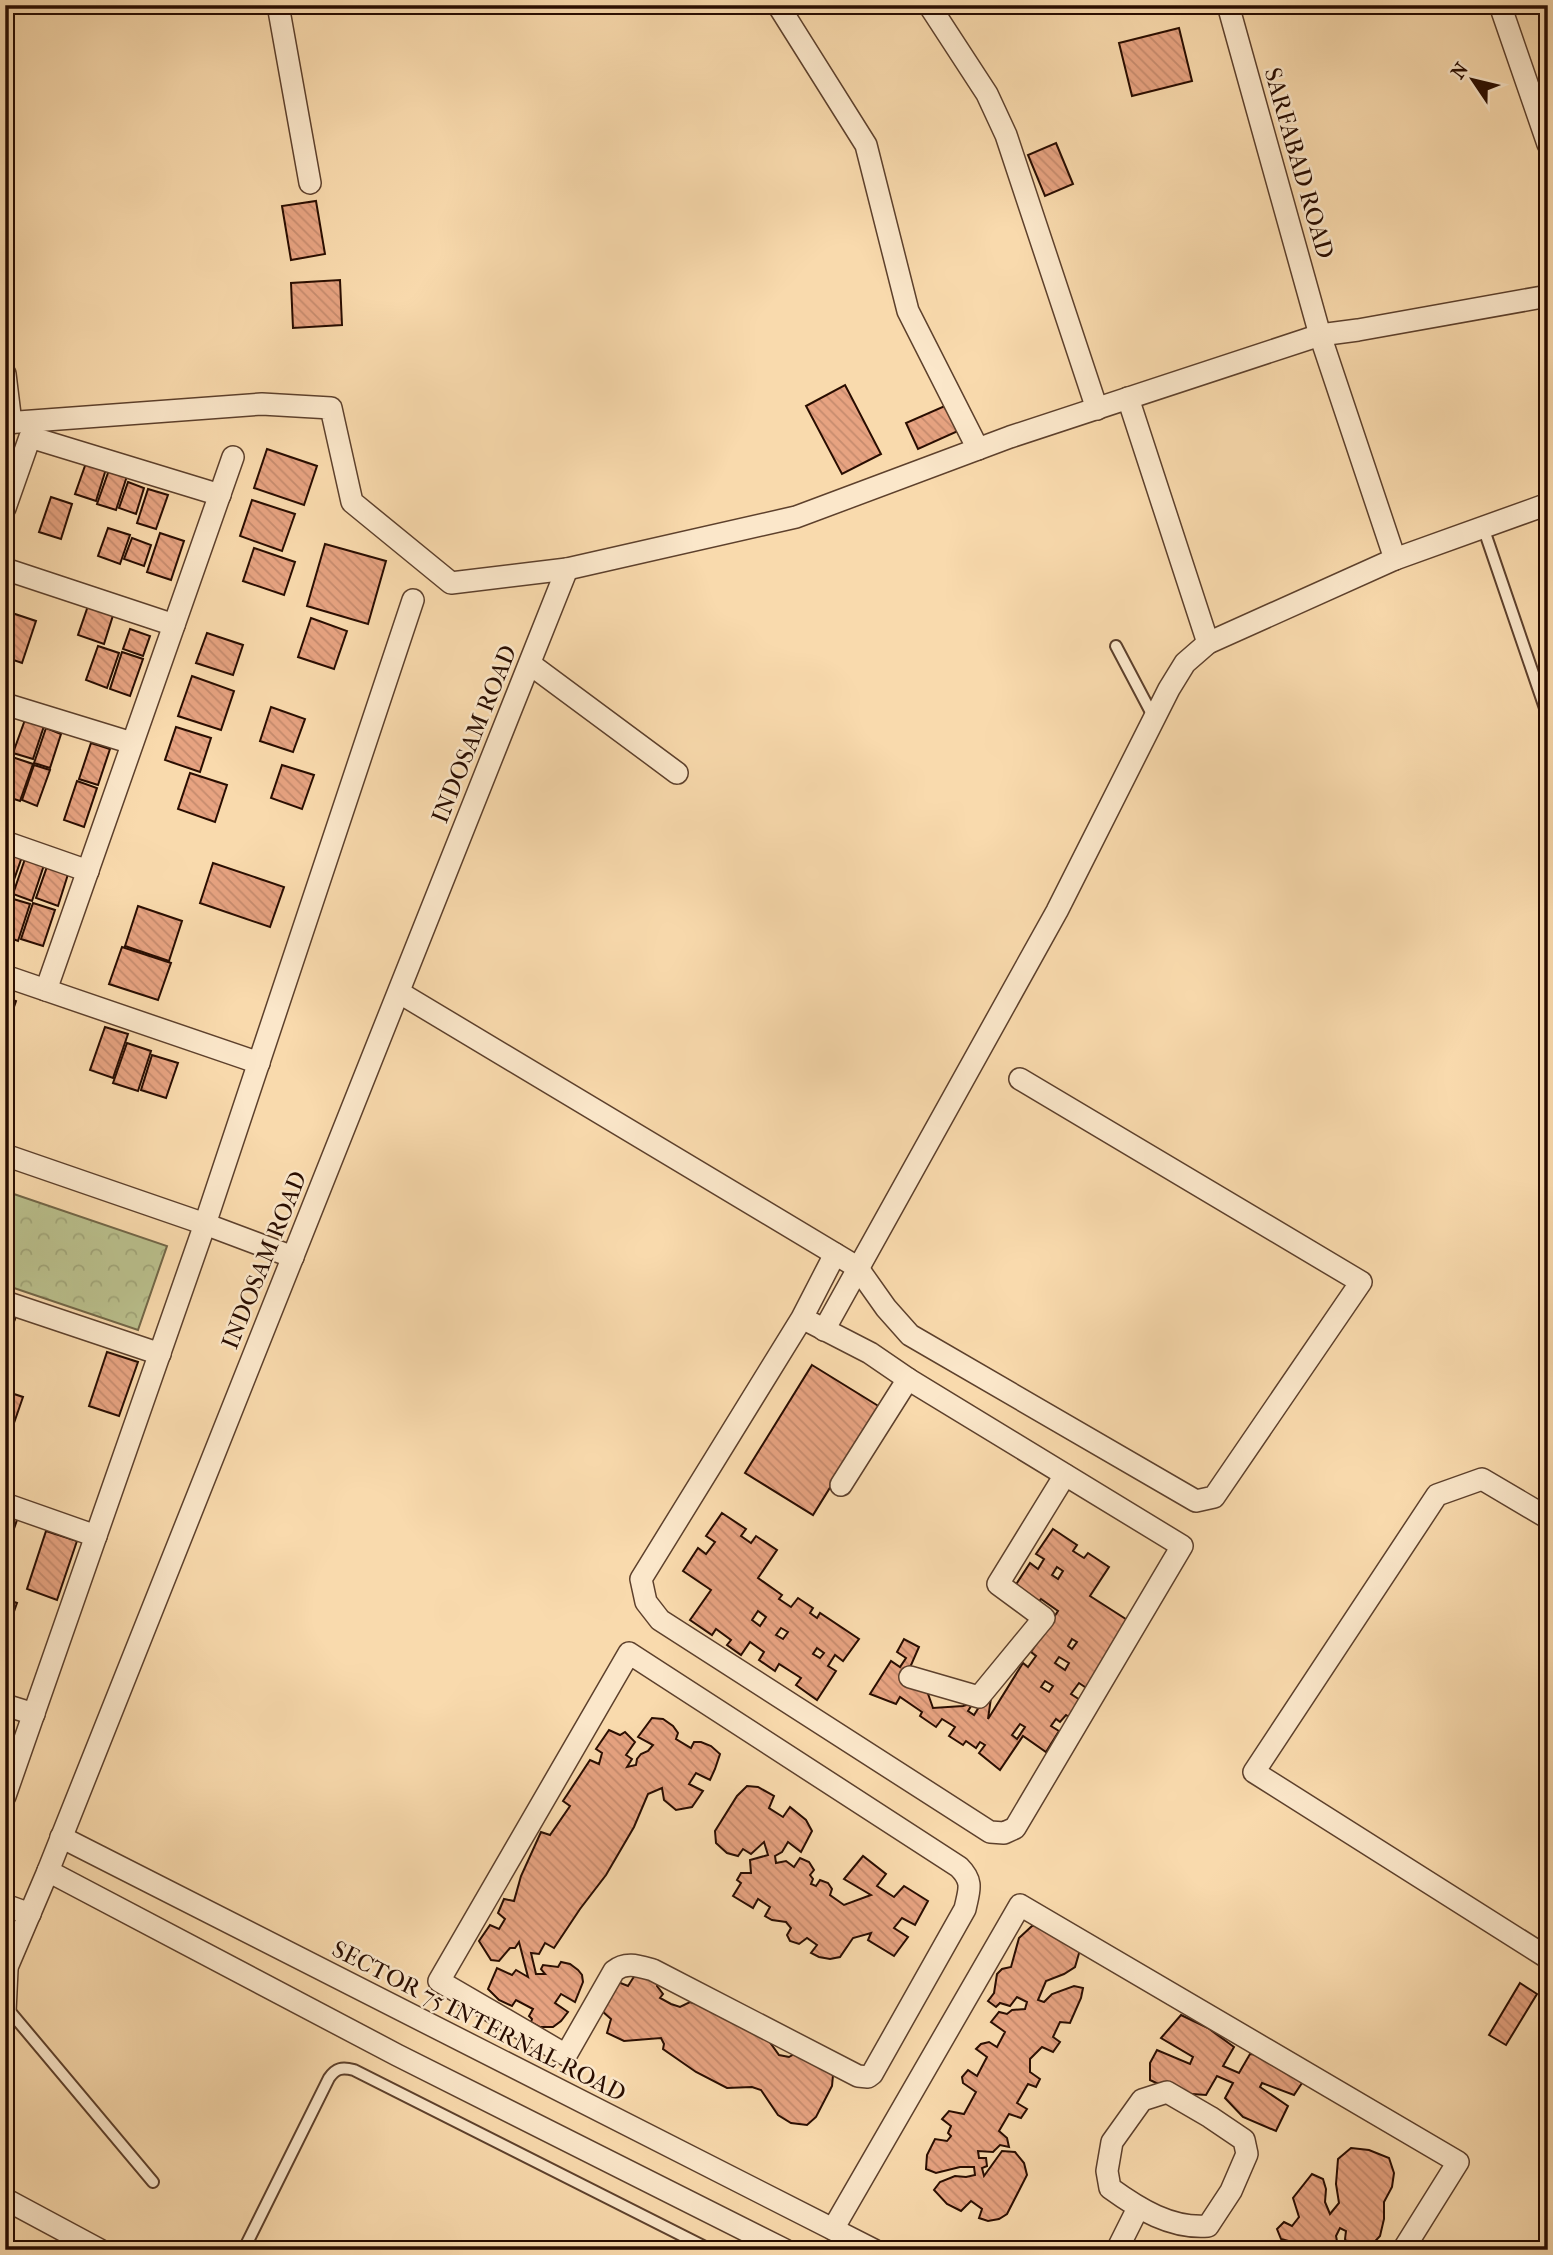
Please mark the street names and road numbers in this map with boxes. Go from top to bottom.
street label: SARFABAD ROAD [1258,64,1340,262]
street label: INDOSAM ROAD [426,641,522,827]
street label: INDOSAM ROAD [216,1167,312,1353]
street label: SECTOR 75 INTERNAL ROAD [328,1935,630,2107]

